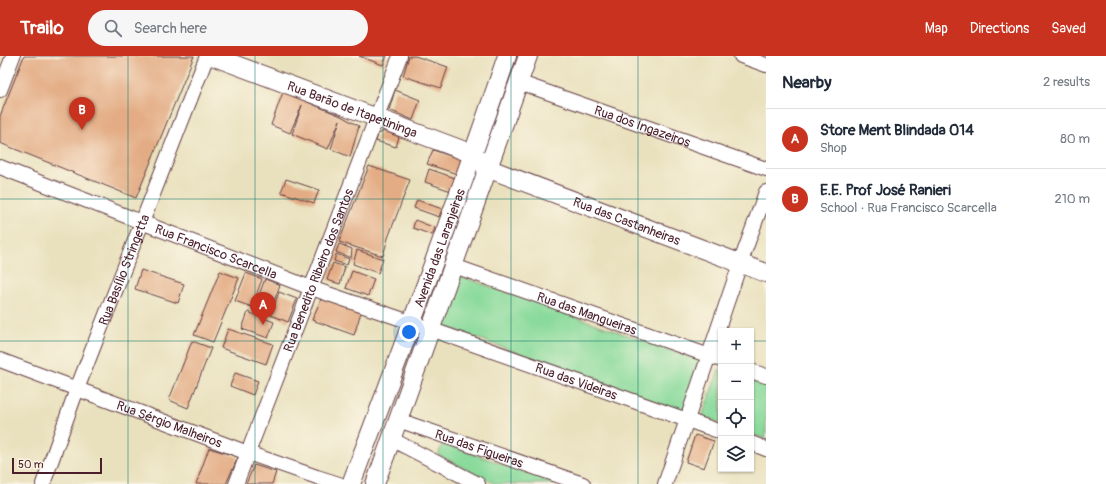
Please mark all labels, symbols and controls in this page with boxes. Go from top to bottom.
search box [88,10,368,46]
text: Trailo [20,16,64,40]
icon: search [102,17,124,39]
text: Search here [134,19,207,38]
text: Map [925,20,948,37]
text: Directions [970,20,1029,37]
text: Saved [1051,20,1086,37]
text: Nearby [782,72,831,93]
text: 2 results [1043,74,1090,90]
street label: Rua Barão de Itapetininga [285,78,419,141]
pin: B [69,97,95,130]
street label: Rua dos Ingazeiros [592,102,693,151]
text: Store Ment Blindada 014 [820,121,974,140]
text: A [791,131,799,147]
text: 80 m [1060,131,1090,147]
text: Shop [820,140,847,156]
text: E.E. Prof José Ranieri [820,181,951,200]
street label: Rua Benedito Ribeiro dos Santos [280,186,357,354]
street label: Avenida das Laranjeiras [411,187,469,310]
text: B [791,191,799,207]
text: 210 m [1054,191,1090,207]
street label: Rua das Castanheiras [571,194,683,249]
text: School · Rua Francisco Scarcella [820,200,997,216]
street label: Rua Basílio Stringetta [96,212,153,328]
street label: Rua Francisco Scarcella [152,221,279,283]
street label: Rua das Mangueiras [535,289,639,339]
pin: A [250,292,276,325]
your location [399,322,419,342]
map controls [718,328,754,472]
button: + [718,328,754,364]
street label: Rua das Videiras [533,360,620,404]
button: − [718,364,754,400]
street label: Rua Sérgio Malheiros [114,397,224,452]
button: locate [718,400,754,436]
street label: Rua das Figueiras [433,426,525,472]
button: layers [718,436,754,472]
scale bar [12,456,102,475]
text: 50 m [18,458,44,471]

